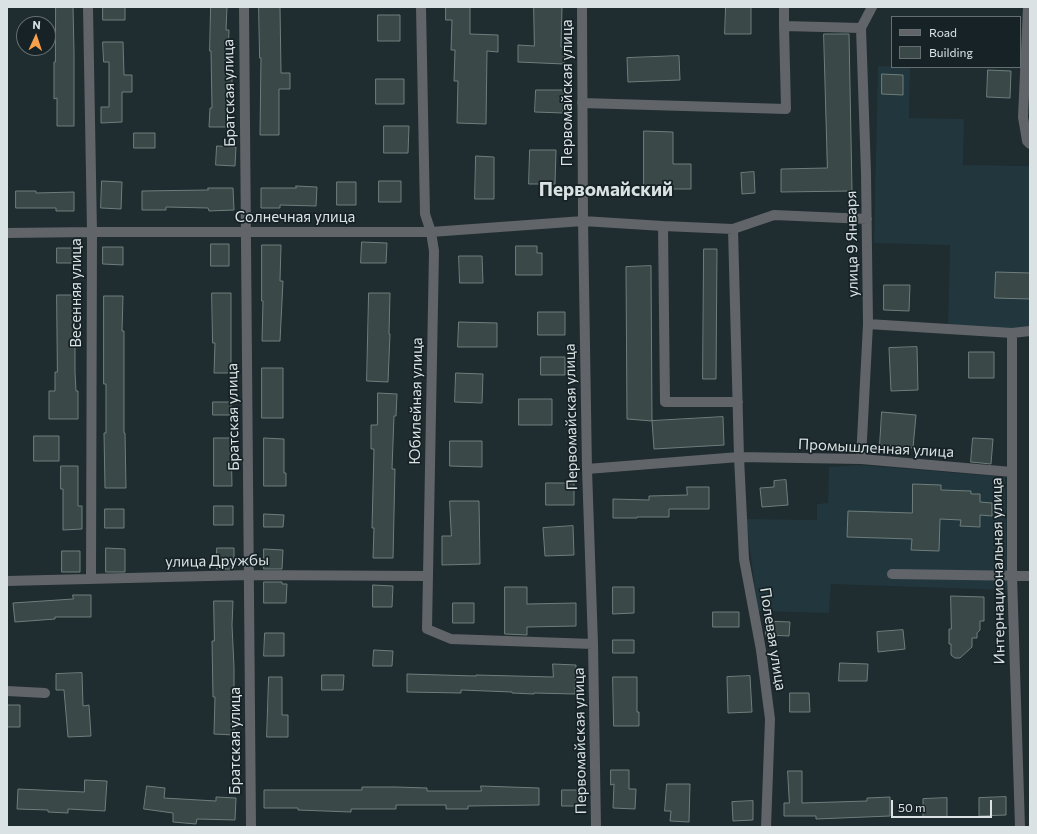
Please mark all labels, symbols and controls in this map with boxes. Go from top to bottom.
north arrow [16,16,56,56]
legend [891,16,1021,68]
text: N [32,18,41,31]
street label: Первомайская улица [558,20,576,166]
text: Road [929,25,957,39]
street label: Братская улица [219,39,239,147]
text: Building [929,45,973,59]
district label: Первомайский [539,179,673,201]
street label: улица 9 Января [842,190,862,298]
street label: Солнечная улица [235,208,355,226]
street label: Весенняя улица [67,238,85,348]
street label: Юбилейная улица [406,337,426,465]
street label: Первомайская улица [561,343,581,491]
street label: Братская улица [223,363,243,471]
street label: Промышленная улица [798,435,954,461]
street label: Интернациональная улица [987,477,1009,665]
street label: улица Дружбы [165,551,269,571]
street label: Полевая улица [756,586,790,692]
street label: Первомайская улица [570,667,590,815]
street label: Братская улица [226,687,244,795]
scale bar [893,792,994,818]
text: 50 m [898,800,926,814]

